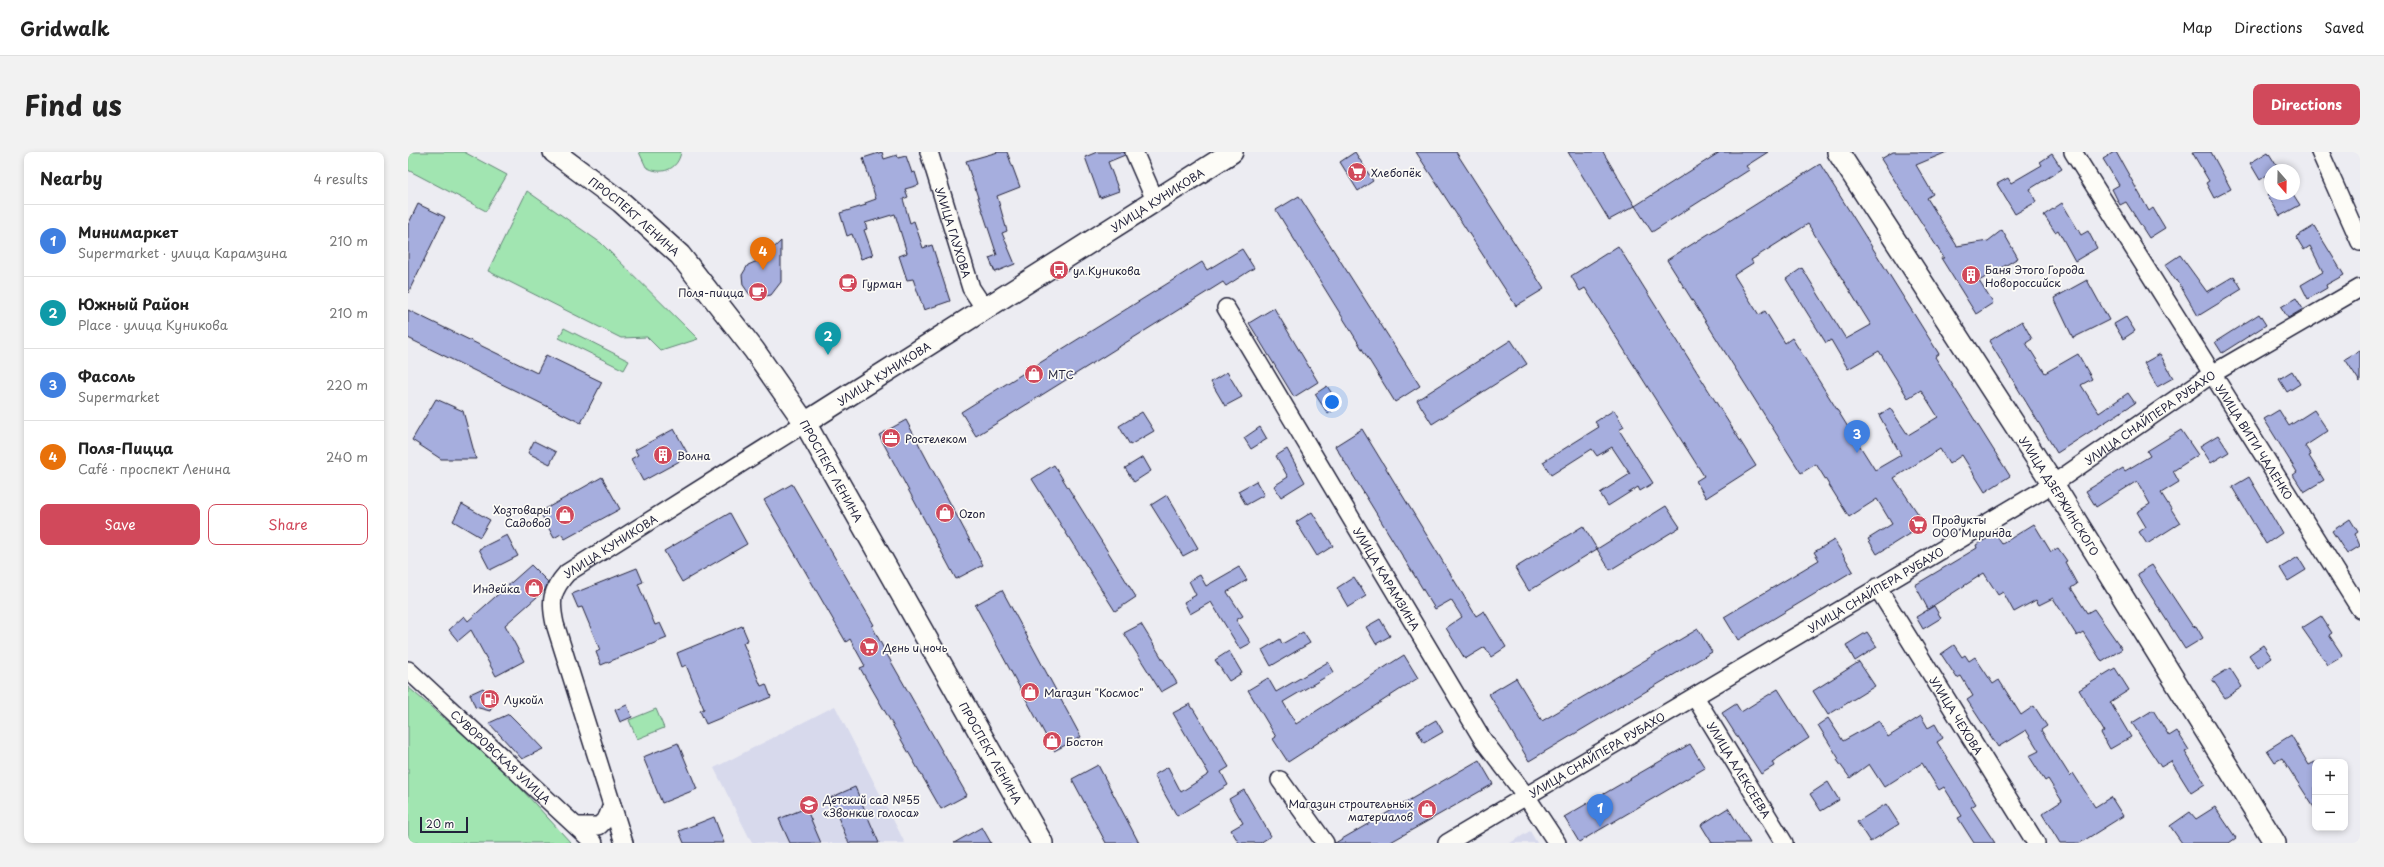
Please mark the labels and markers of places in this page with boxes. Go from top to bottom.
supermarket icon: Хлебопёк [1346,161,1368,183]
place label: Хлебопёк [1371,164,1422,181]
pin: 4 [750,237,776,270]
bus stop icon: ул.Куникова [1048,259,1070,281]
place label: Баня Этого Города Новороссийск [1985,261,2085,291]
place label: ул.Куникова [1073,262,1141,279]
building icon: Баня Этого Города Новороссийск [1960,264,1982,286]
cafe icon: Гурман [837,272,859,294]
place label: Гурман [862,275,902,292]
cafe icon: Поля-пицца [747,281,769,303]
place label: Поля-пицца [678,284,744,301]
pin: 2 [815,322,841,355]
shop icon: МТС [1023,363,1045,385]
place label: МТС [1048,366,1074,383]
pin: 3 [1844,420,1870,453]
office icon: Ростелеком [880,427,902,449]
place label: Ростелеком [905,430,967,447]
building icon: Волна [652,444,674,466]
place label: Волна [677,447,710,464]
place label: Хозтовары Садовод [493,501,551,531]
shop icon: Ozon [934,502,956,524]
shop icon: Хозтовары Садовод [554,504,576,526]
place label: Ozon [959,505,985,522]
place label: Продукты ООО Миринда [1932,511,2012,541]
supermarket icon: Продукты ООО Миринда [1907,514,1929,536]
shop icon: Индейка [523,577,545,599]
place label: Индейка [473,580,520,597]
supermarket icon: День и ночь [858,636,880,658]
place label: День и ночь [882,639,948,656]
shop icon: Магазин "Космос" [1019,681,1041,703]
place label: Магазин "Космос" [1044,684,1144,701]
fuel station icon: Лукойл [479,688,501,710]
place label: Лукойл [504,691,544,708]
shop icon: Бостон [1041,730,1063,752]
place label: Бостон [1066,733,1104,750]
place label: Детский сад №55 «Звонкие голоса» [822,791,920,821]
school or university icon: Детский сад №55 «Звонкие голоса» [798,794,820,816]
pin: 1 [1587,794,1613,827]
place label: Магазин строительных материалов [1288,795,1413,825]
shop icon: Магазин строительных материалов [1416,798,1438,820]

